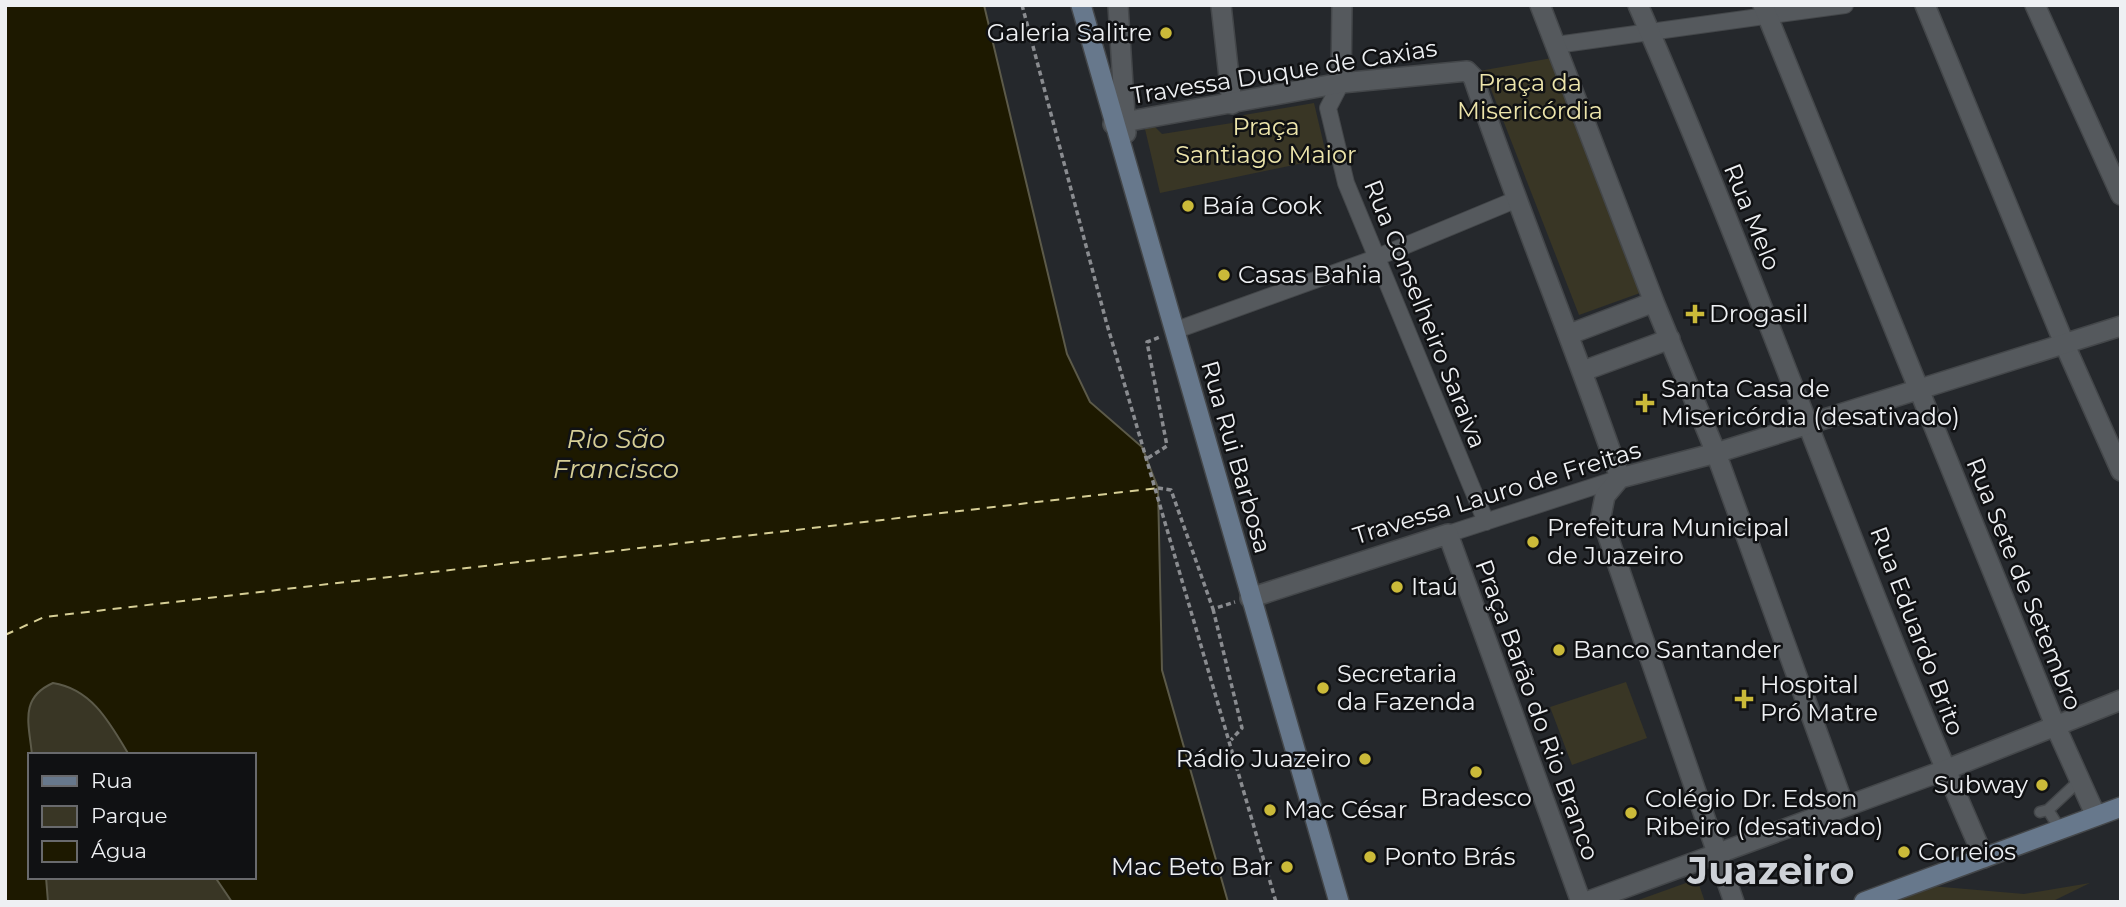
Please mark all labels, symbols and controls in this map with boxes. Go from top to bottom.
place label: Galeria Salitre [987,18,1152,47]
marker: Galeria Salitre [1158,25,1174,41]
street label: Travessa Duque de Caxias [1129,33,1439,110]
park label: Praça da Misericórdia [1457,68,1603,125]
park label: Praça Santiago Maior [1175,112,1357,169]
street label: Rua Melo [1718,159,1787,275]
street label: Rua Conselheiro Saraiva [1358,175,1493,452]
place label: Baía Cook [1202,191,1323,220]
marker: Baía Cook [1180,198,1196,214]
place label: Casas Bahia [1238,260,1382,289]
marker: Casas Bahia [1216,267,1232,283]
place label: Drogasil [1709,299,1808,328]
marker: Drogasil [1687,306,1703,322]
street label: Rua Rui Barbosa [1195,357,1278,557]
place label: Santa Casa de Misericórdia (desativado) [1661,374,1960,431]
marker: Santa Casa de Misericórdia (desativado) [1635,393,1655,413]
water label: Rio São Francisco [553,423,679,485]
street label: Travessa Lauro de Freitas [1349,435,1644,550]
street label: Rua Sete de Setembro [1961,453,2088,714]
place label: Prefeitura Municipal de Juazeiro [1547,513,1789,570]
street label: Rua Eduardo Brito [1864,522,1971,739]
marker: Prefeitura Municipal de Juazeiro [1525,534,1541,550]
street label: Praça Barão do Rio Branco [1469,555,1605,864]
place label: Itaú [1411,572,1458,601]
marker: Itaú [1389,579,1405,595]
place label: Banco Santander [1573,635,1781,664]
marker: Banco Santander [1551,642,1567,658]
place label: Secretaria da Fazenda [1337,659,1476,716]
place label: Hospital Pró Matre [1760,670,1878,727]
marker: Secretaria da Fazenda [1315,680,1331,696]
marker: Hospital Pró Matre [1734,689,1754,709]
place label: Rádio Juazeiro [1176,744,1351,773]
marker: Rádio Juazeiro [1357,751,1373,767]
legend [28,753,256,879]
marker: Bradesco [1468,764,1484,780]
text: Rua [91,768,133,793]
place label: Subway [1934,770,2028,799]
marker: Subway [2034,777,2050,793]
place label: Bradesco [1420,783,1532,812]
place label: Colégio Dr. Edson Ribeiro (desativado) [1645,784,1883,841]
place label: Mac César [1284,795,1407,824]
marker: Mac César [1262,802,1278,818]
text: Parque [91,803,167,828]
marker: Colégio Dr. Edson Ribeiro (desativado) [1623,805,1639,821]
place label: Correios [1918,837,2016,866]
text: Água [91,838,147,863]
place label: Ponto Brás [1384,842,1515,871]
marker: Correios [1896,844,1912,860]
district label: Juazeiro [1687,847,1855,894]
marker: Ponto Brás [1362,849,1378,865]
place label: Mac Beto Bar [1111,852,1273,881]
marker: Mac Beto Bar [1279,859,1295,875]

